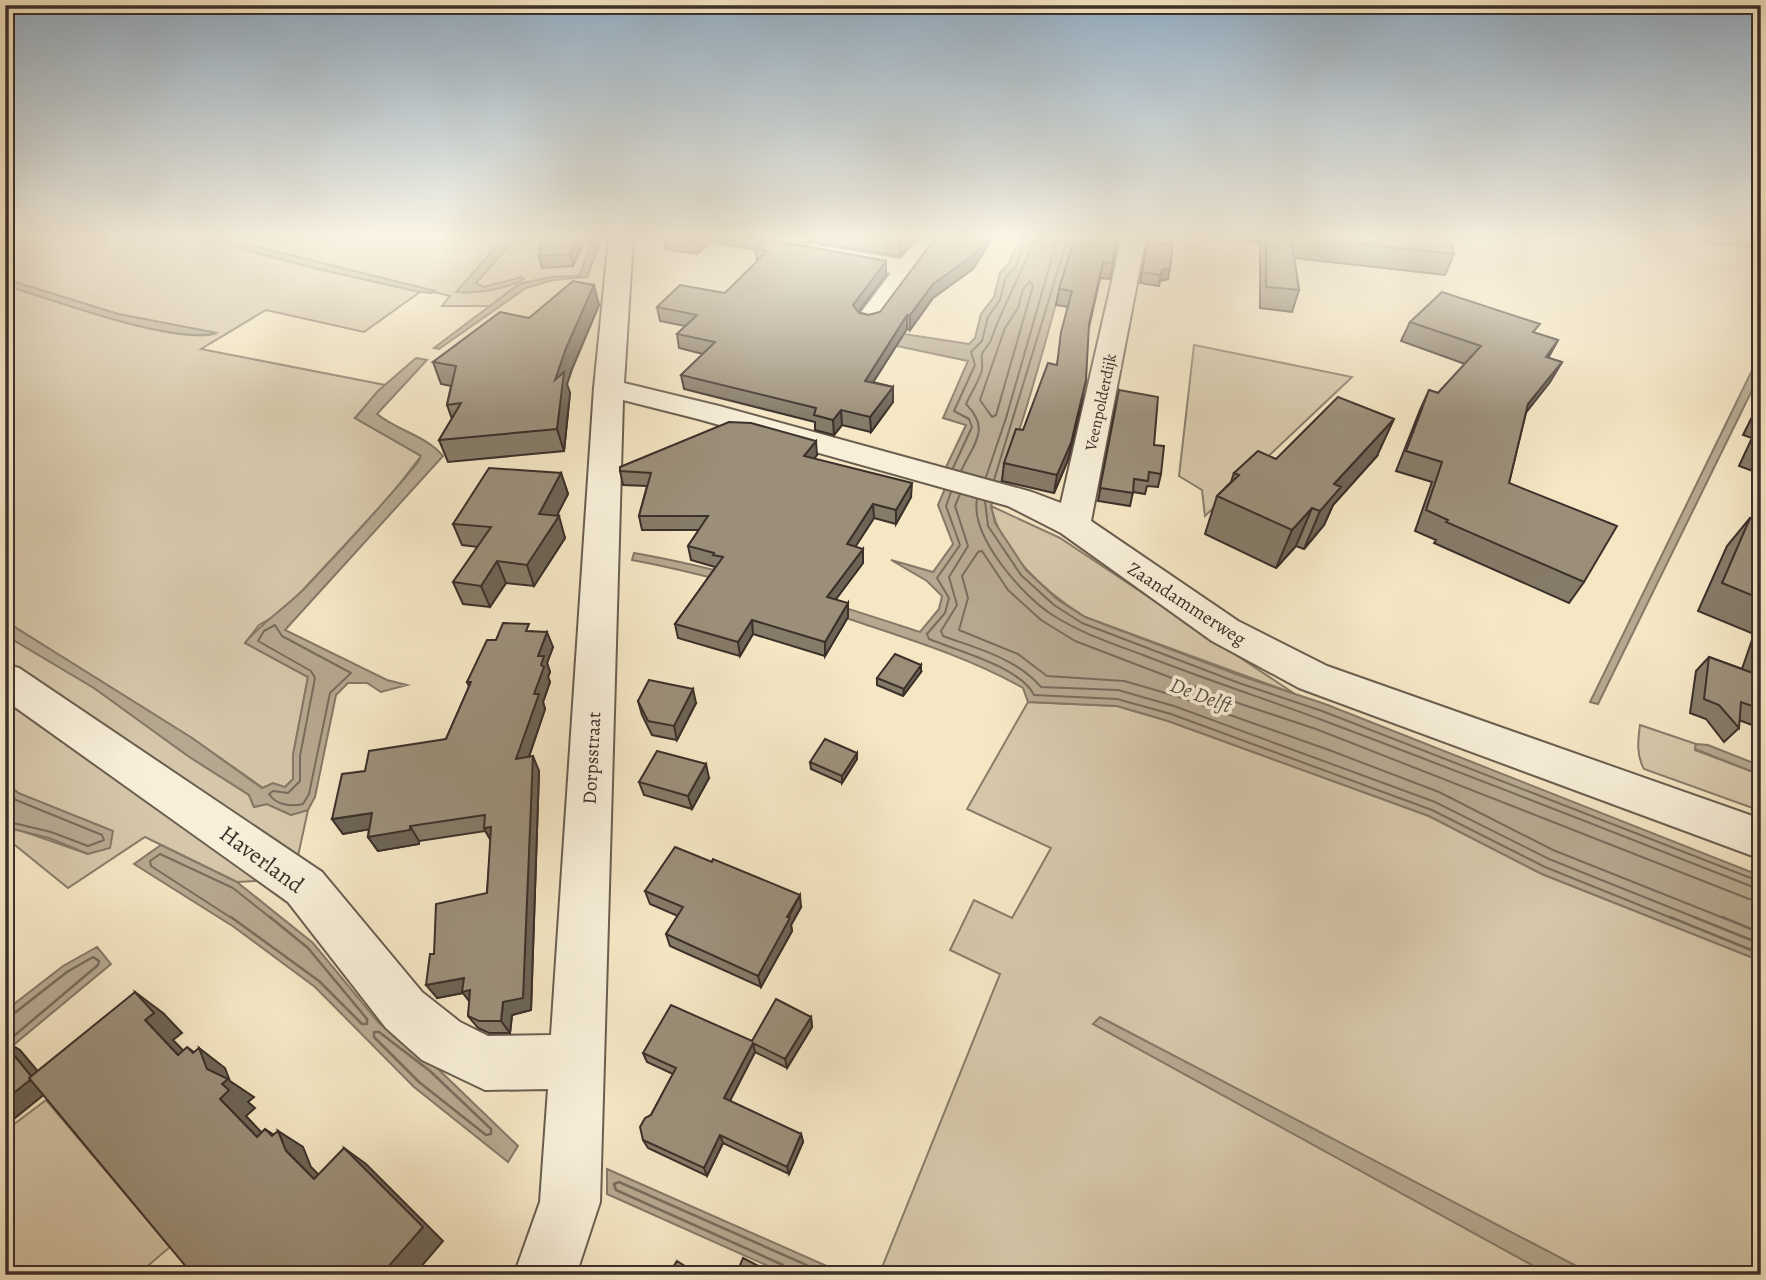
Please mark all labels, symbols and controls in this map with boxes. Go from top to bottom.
street label: Veenpolderdijk [1080,352,1122,454]
street label: Zaandammerweg [1122,556,1251,652]
water label: De Delft [1166,671,1237,720]
street label: Dorpsstraat [577,711,607,805]
street label: Haverland [213,818,311,901]

